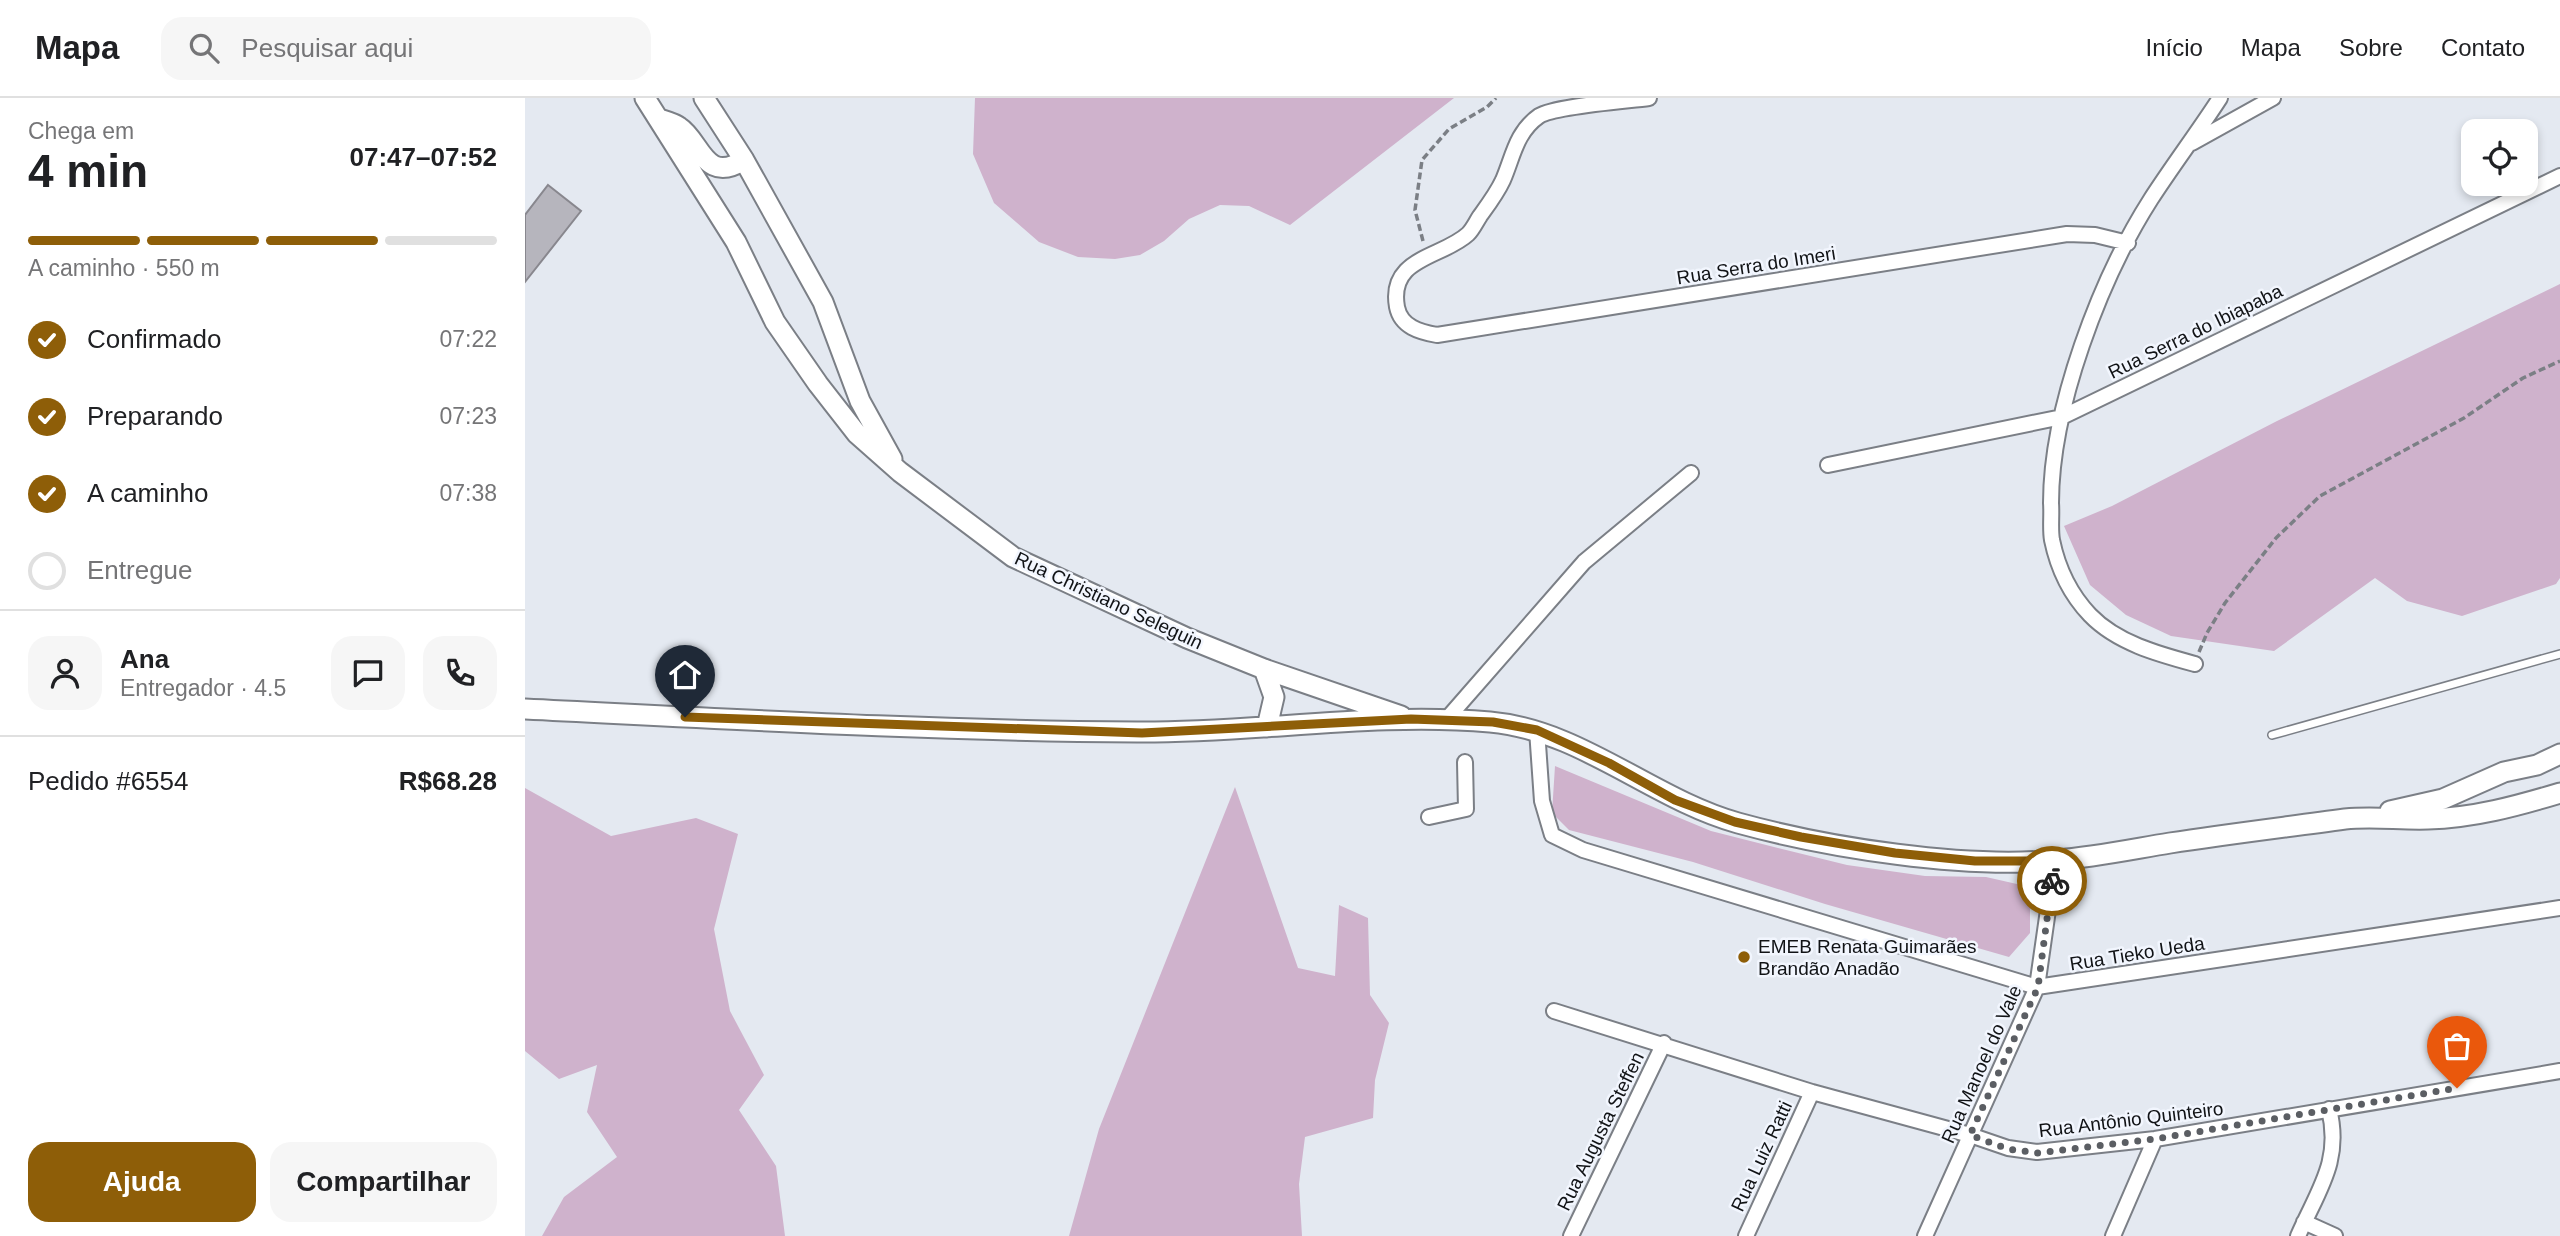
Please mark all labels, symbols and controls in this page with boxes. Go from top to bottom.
search box [161,17,651,80]
text: Mapa [35,29,119,66]
icon: search [185,29,223,67]
text: Pesquisar aqui [241,33,413,63]
text: Início [2145,34,2203,61]
text: Mapa [2241,34,2301,61]
text: Sobre [2339,34,2403,61]
text: Contato [2441,34,2525,61]
text: Chega em [28,118,134,144]
map controls [2461,119,2538,196]
button: locate [2461,119,2538,196]
text: 07:47–07:52 [350,142,497,172]
text: 4 min [28,145,148,197]
street label: Rua Serra do Imeri [1675,243,1837,288]
text: A caminho · 550 m [28,255,220,281]
street label: Rua Serra do Ibiapaba [2105,280,2286,383]
icon: check [28,321,66,359]
text: Confirmado [87,324,221,354]
text: 07:22 [439,326,497,352]
icon: check [28,398,66,436]
text: Preparando [87,401,223,431]
text: 07:23 [439,403,497,429]
icon: check [28,475,66,513]
text: A caminho [87,478,208,508]
text: 07:38 [439,480,497,506]
street label: Rua Christiano Seleguin [1011,548,1206,653]
text: Entregue [87,555,193,585]
button: person [28,636,102,710]
button: chat [331,636,405,710]
button: phone [423,636,497,710]
text: Ana [120,644,169,674]
pin [655,645,715,717]
icon: home [666,656,704,694]
text: Entregador · 4.5 [120,675,286,701]
text: Pedido #6554 [28,766,188,796]
text: R$68.28 [399,766,497,796]
courier [2017,846,2087,916]
icon: bike [2033,862,2071,900]
street label: Rua Tieko Ueda [2068,932,2206,975]
place label: EMEB Renata Guimarães Brandão Anadão [1758,936,1977,979]
marker: EMEB Renata Guimarães Brandão Anadão [1736,949,1752,965]
street label: Rua Manoel do Vale [1937,982,2026,1146]
pin [2427,1016,2487,1088]
icon: bag [2438,1027,2476,1065]
street label: Rua Augusta Steffen [1553,1048,1648,1214]
street label: Rua Luiz Ratti [1727,1098,1796,1215]
street label: Rua Antônio Quinteiro [2038,1098,2225,1141]
button: Ajuda [28,1142,256,1222]
button: Compartilhar [270,1142,497,1222]

